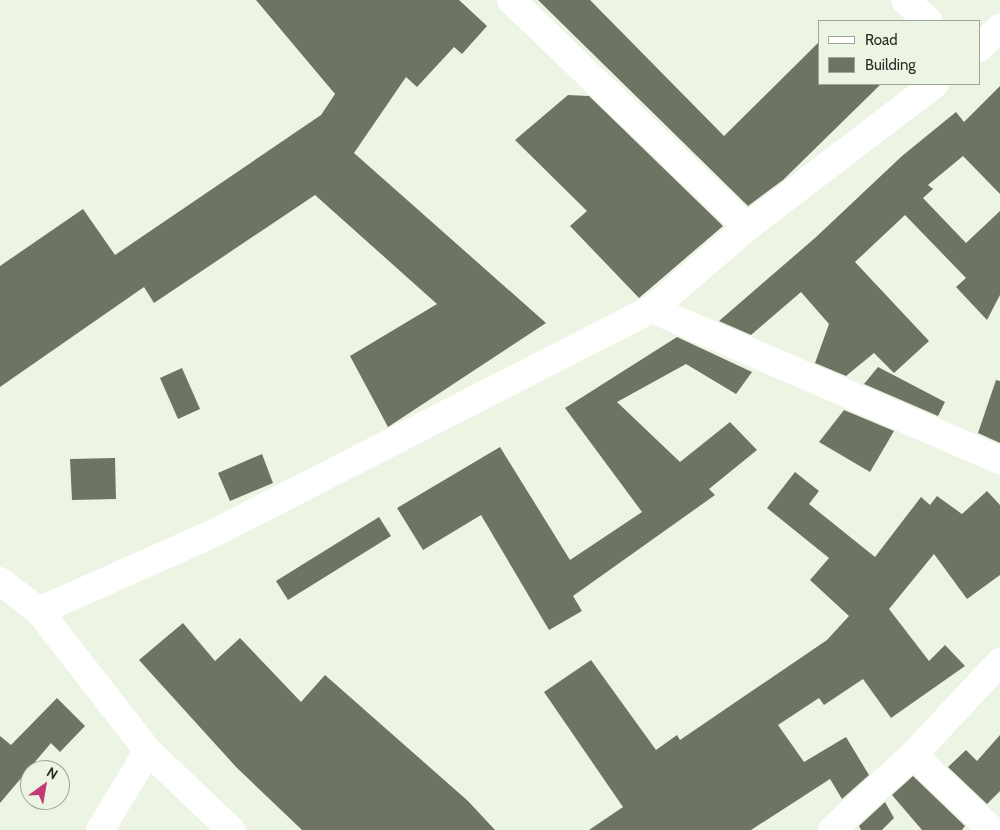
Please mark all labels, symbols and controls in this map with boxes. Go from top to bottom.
legend [818,20,980,85]
text: Road [865,31,898,49]
text: Building [865,56,916,74]
north arrow [20,760,70,810]
text: N [43,763,61,783]

